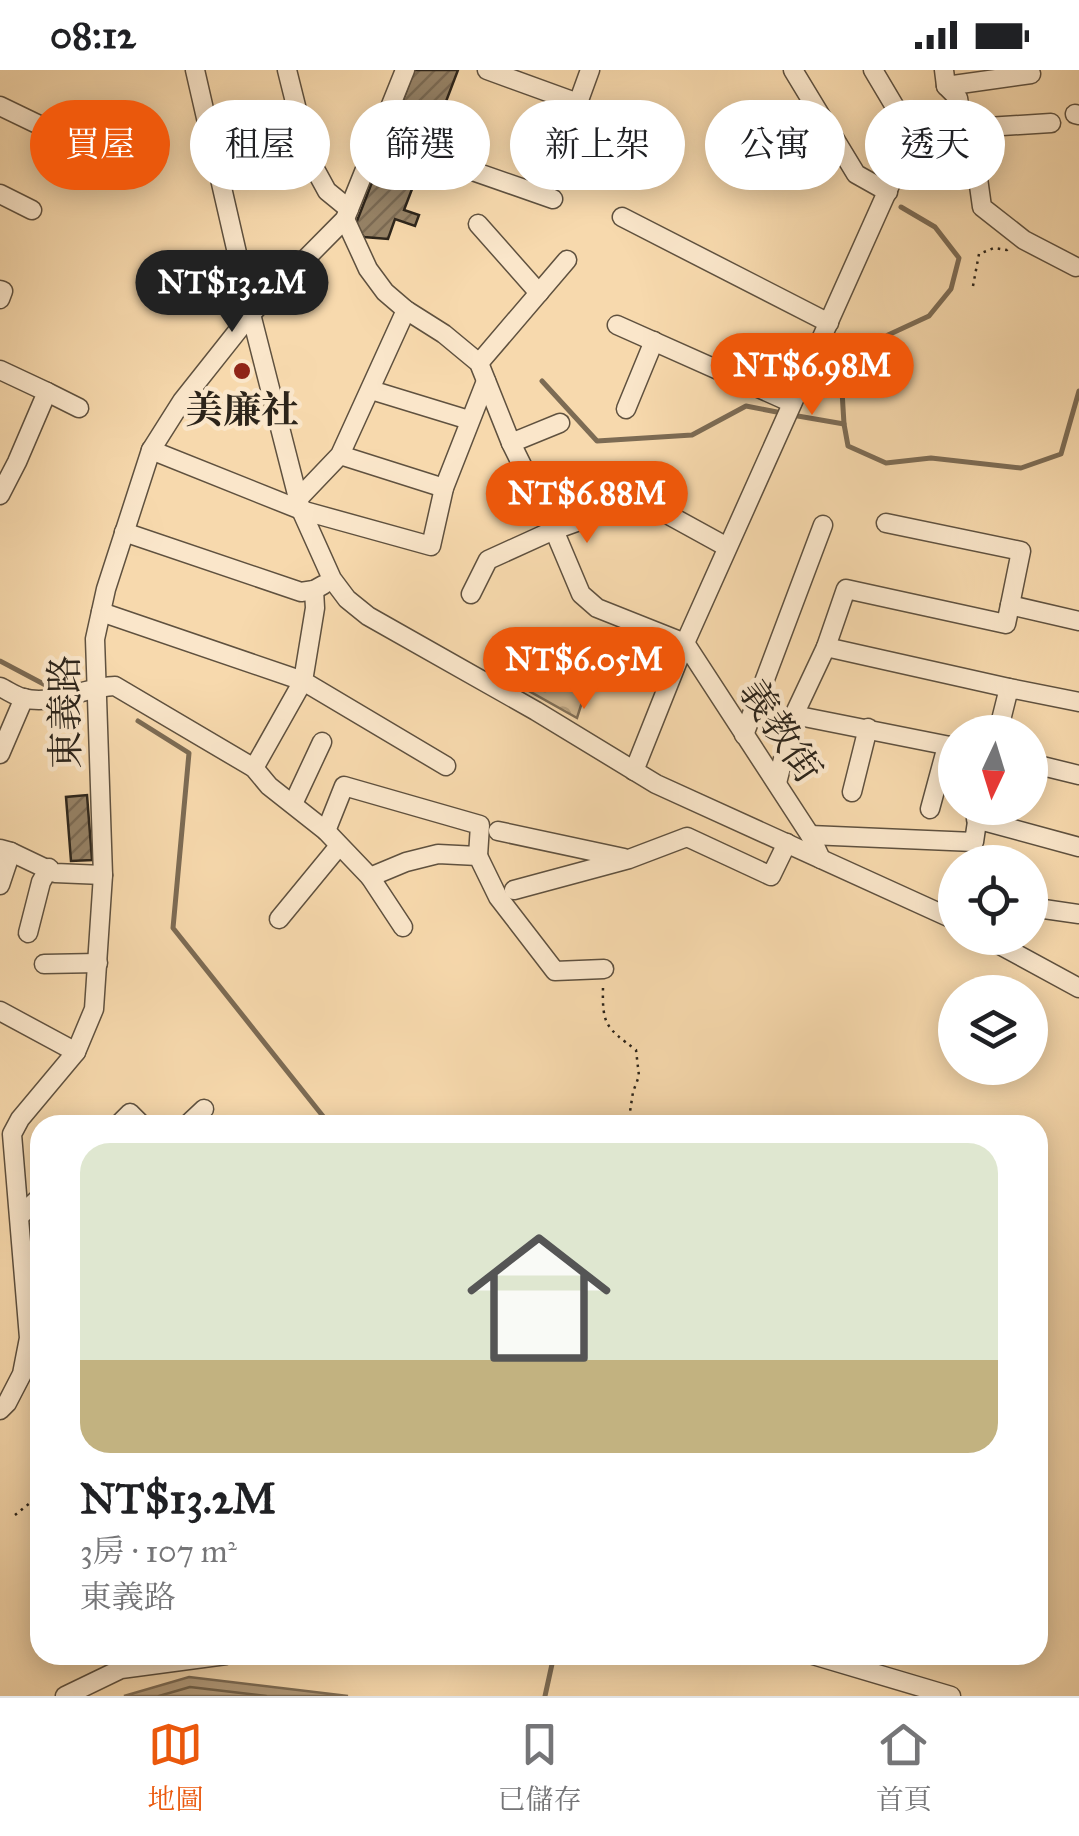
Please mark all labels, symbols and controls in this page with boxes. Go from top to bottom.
text: 08:12 [50,12,136,58]
chip: 買屋 [30,100,170,190]
chip: 租屋 [190,100,330,190]
chip: 篩選 [350,100,490,190]
chip: 新上架 [510,100,685,190]
chip: 公寓 [705,100,845,190]
chip: 透天 [865,100,1005,190]
pin: NT$13.2M [129,250,335,335]
text: NT$13.2M [157,263,307,302]
pin: NT$6.98M [709,333,915,418]
text: NT$6.98M [733,346,891,385]
marker: 美廉社 [231,360,253,382]
place label: 美廉社 [185,387,299,433]
pin: NT$6.88M [484,461,690,546]
text: NT$6.88M [508,474,666,513]
pin: NT$6.05M [481,627,687,712]
text: NT$6.05M [505,640,663,679]
street label: 東義路 [41,655,89,769]
street label: 義教街 [730,671,832,791]
north arrow [938,715,1048,825]
map controls [938,715,1048,1085]
button: locate [938,845,1048,955]
button: layers [938,975,1048,1085]
icon: home [449,1208,629,1388]
text: NT$13.2M [80,1473,276,1525]
text: 3房 · 107 m² [80,1532,237,1571]
text: 東義路 [80,1578,176,1617]
tab: 地圖 [147,1717,203,1817]
tab: 已儲存 [497,1717,582,1817]
tab: 首頁 [876,1717,932,1817]

